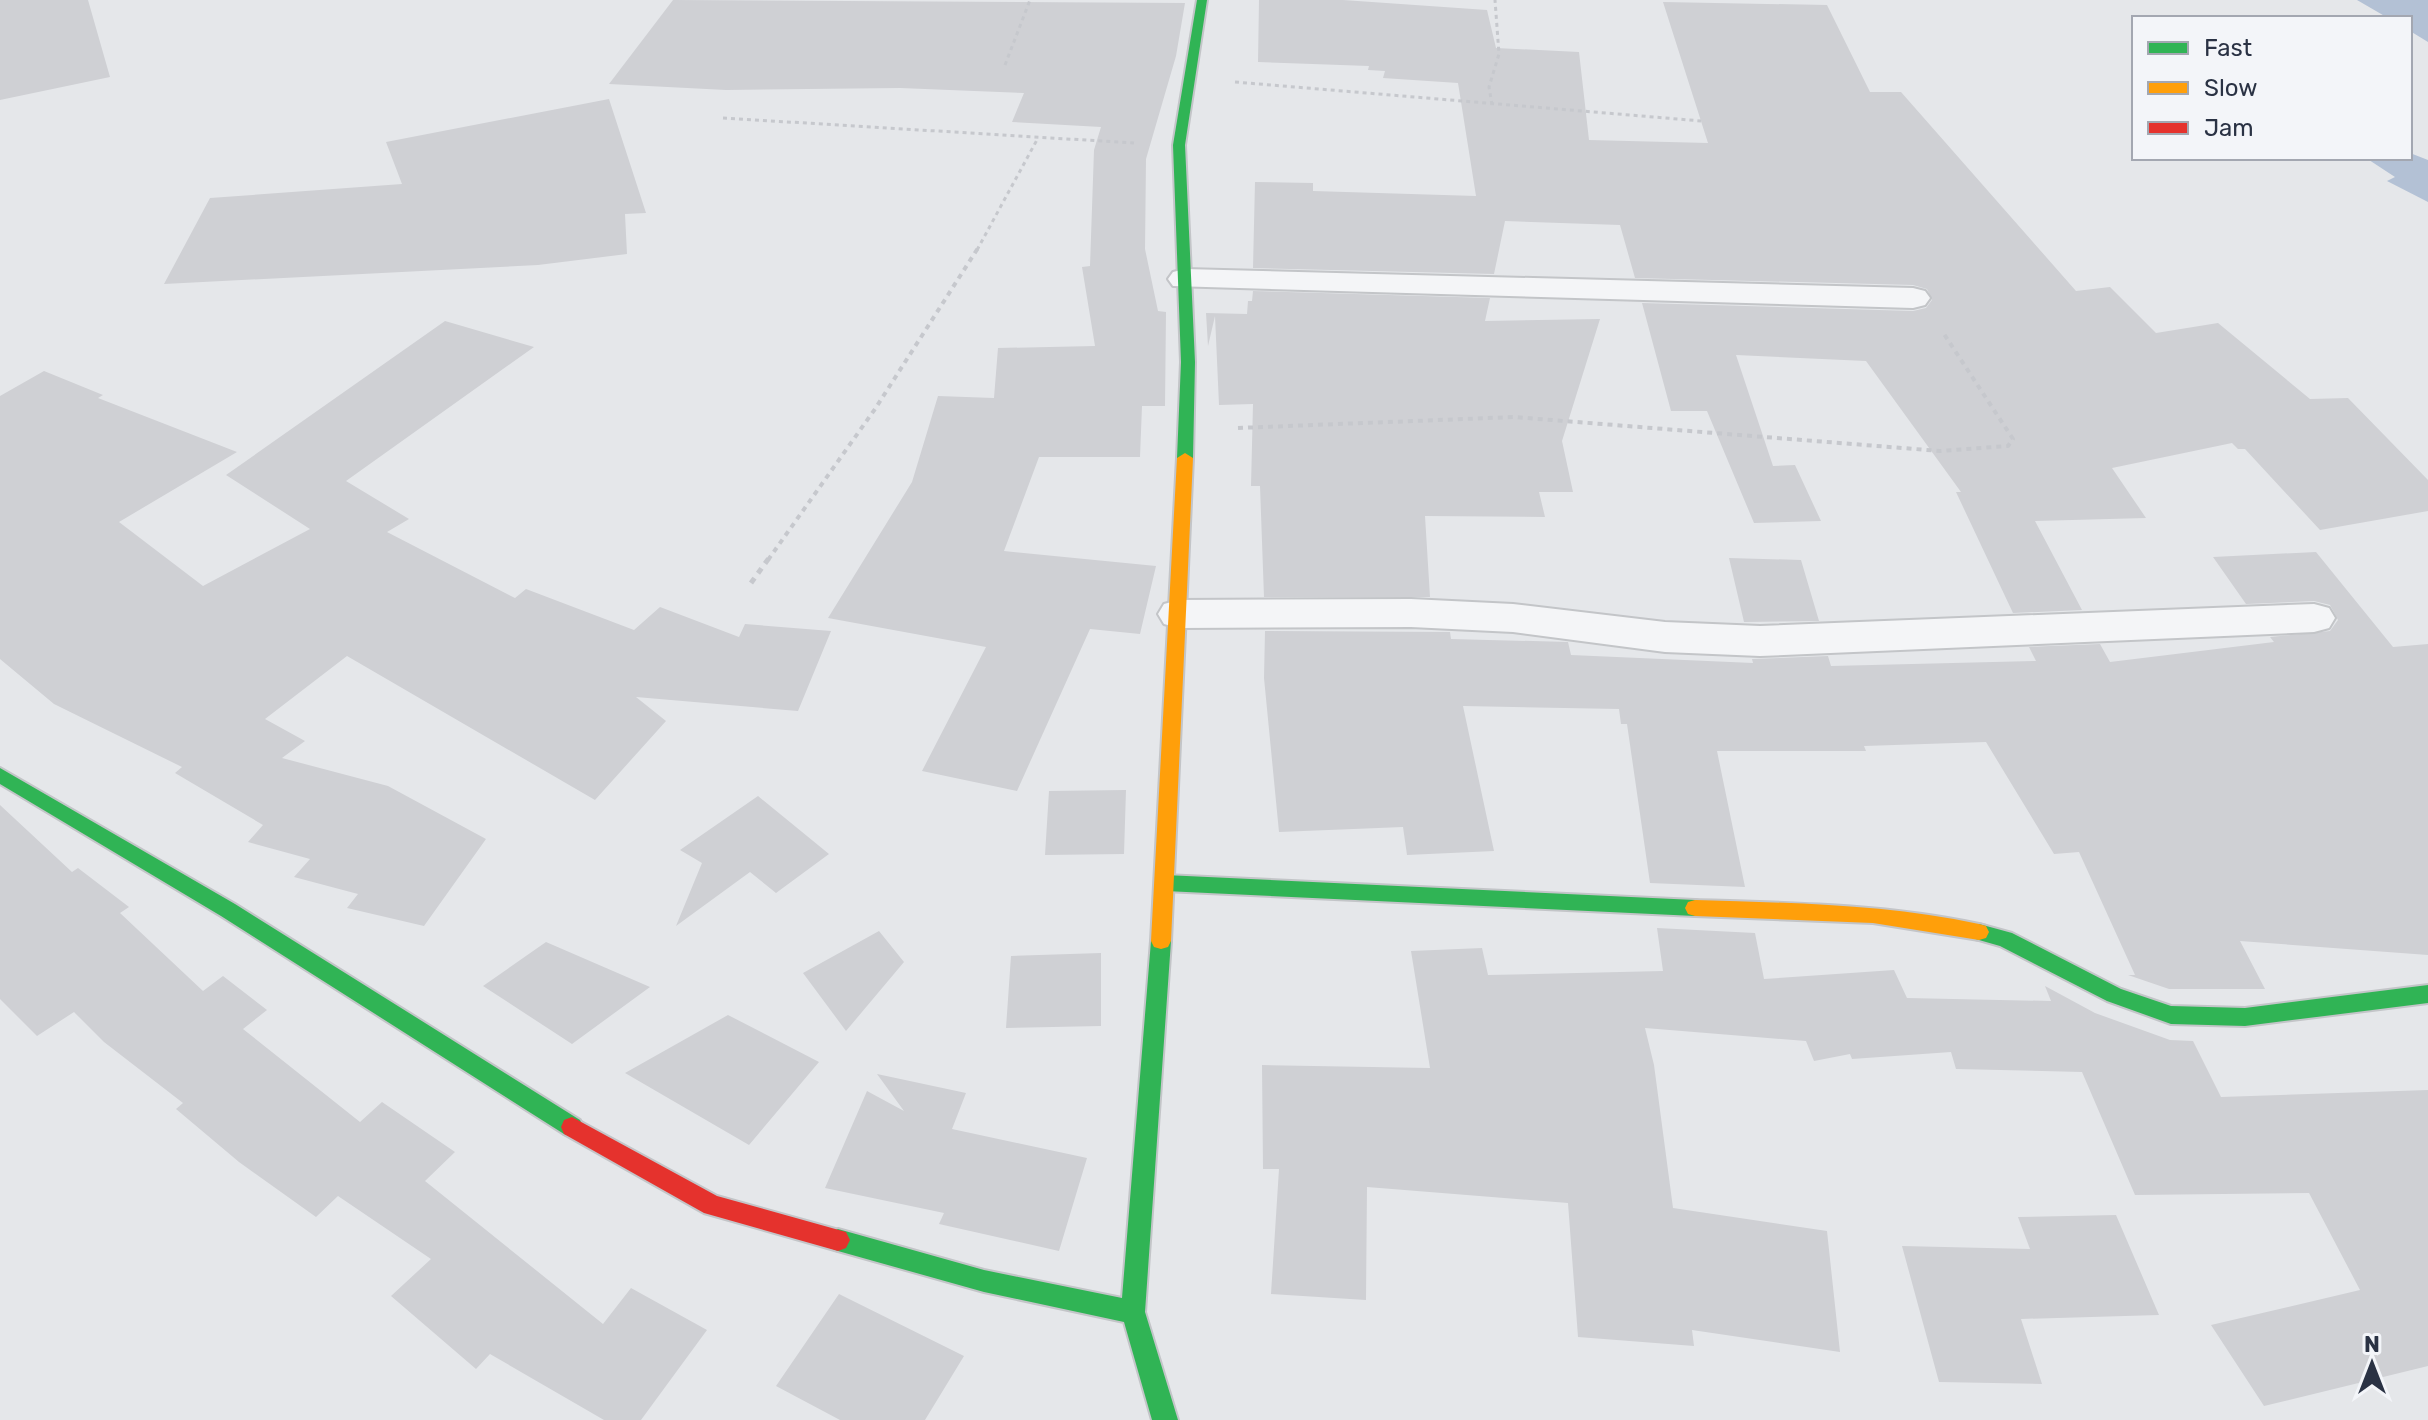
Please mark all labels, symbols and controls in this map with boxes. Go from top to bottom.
legend [2132,16,2412,160]
text: Fast [2204,34,2252,62]
text: Slow [2204,74,2257,102]
text: Jam [2204,114,2254,142]
north arrow [2332,1324,2412,1404]
text: N [2364,1331,2380,1358]

